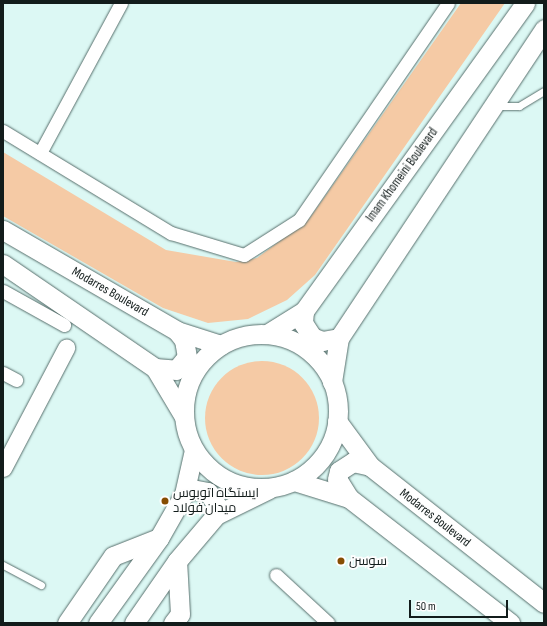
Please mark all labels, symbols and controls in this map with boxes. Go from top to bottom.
street label: Imam Khomeini Boulevard [363,125,441,225]
street label: Modarres Boulevard [69,264,151,320]
street label: Modarres Boulevard [396,485,474,551]
place label: ایستگاه اتوبوس میدان فولاد [173,486,259,517]
marker: ایستگاه اتوبوس میدان فولاد [160,496,170,506]
place label: سوسن [349,553,387,569]
marker: سوسن [336,556,346,566]
scale bar [411,592,510,618]
text: 50 m [416,599,436,614]

